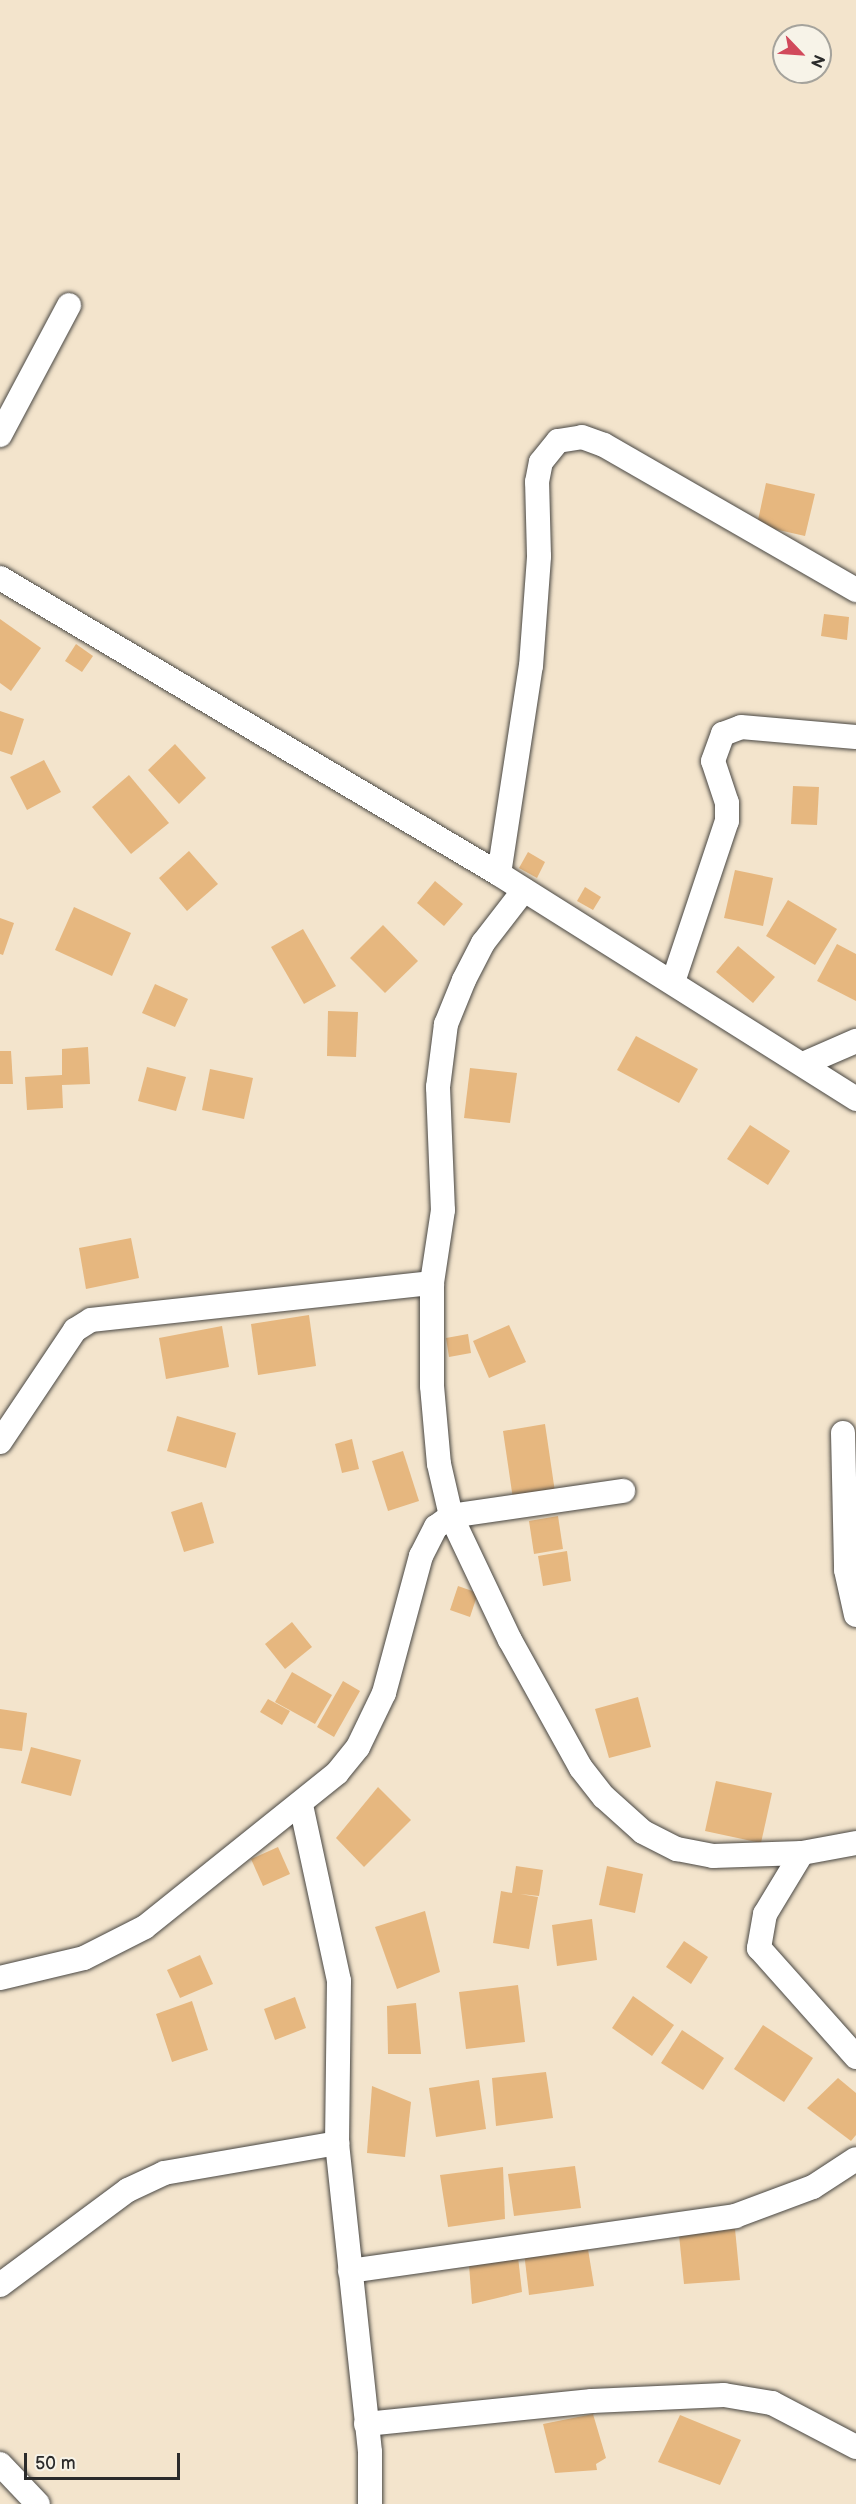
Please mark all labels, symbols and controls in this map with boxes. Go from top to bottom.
north arrow [772,24,832,84]
text: N [806,52,828,70]
scale bar [27,2441,183,2479]
text: 50 m [35,2453,76,2474]

